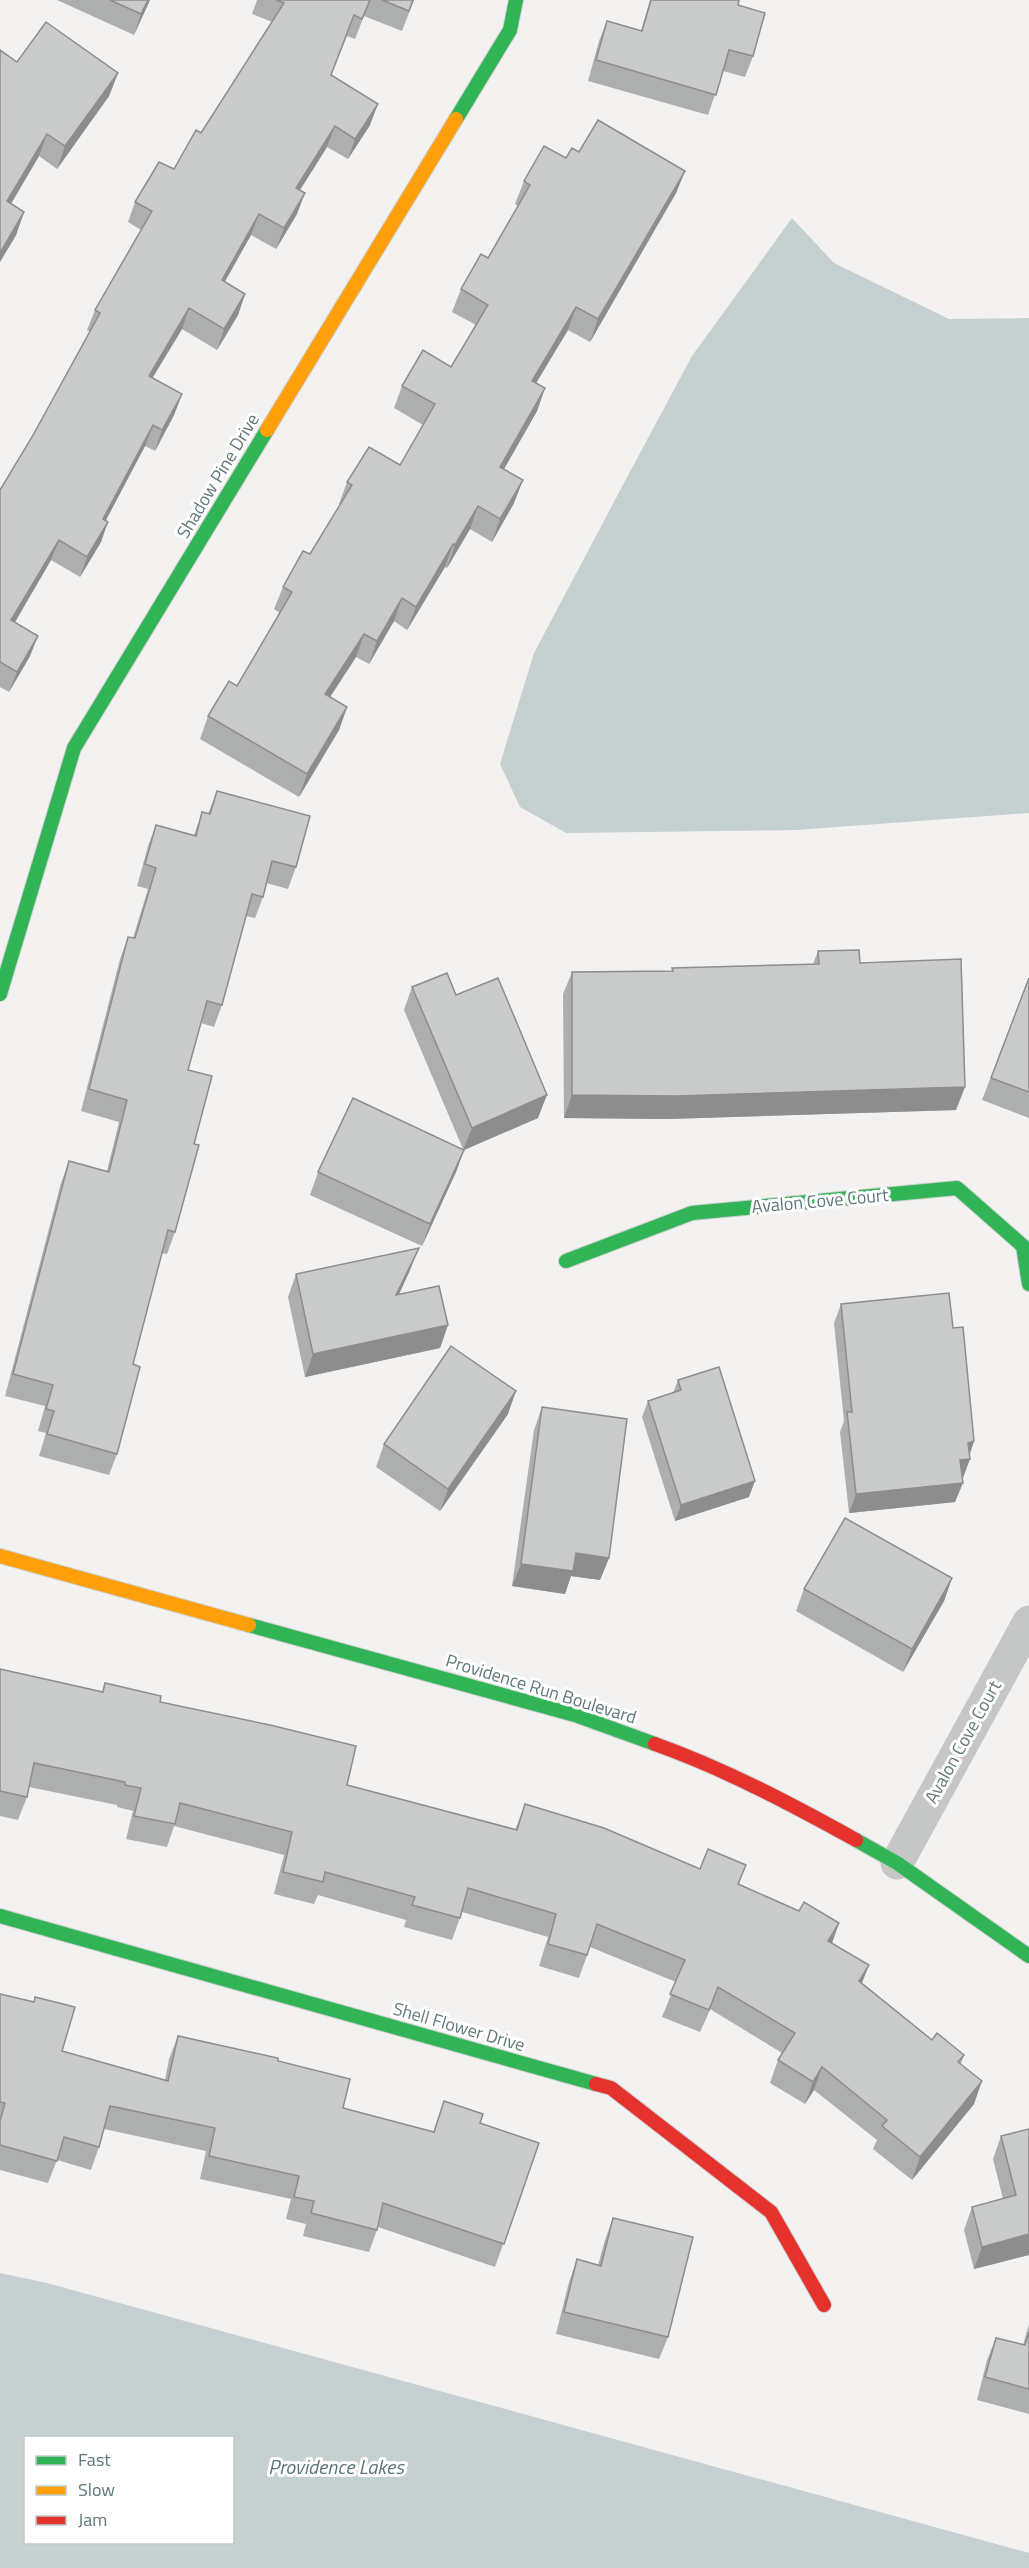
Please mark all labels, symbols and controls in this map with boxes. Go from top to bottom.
street label: Shadow Pine Drive [169,408,266,543]
street label: Avalon Cove Court [751,1181,890,1220]
street label: Providence Run Boulevard [442,1647,640,1730]
street label: Avalon Cove Court [918,1675,1008,1808]
street label: Shell Flower Drive [390,1995,528,2058]
legend [24,2436,234,2544]
text: Fast [78,2446,111,2473]
water label: Providence Lakes [268,2451,405,2482]
text: Slow [78,2476,115,2503]
text: Jam [78,2506,107,2533]

